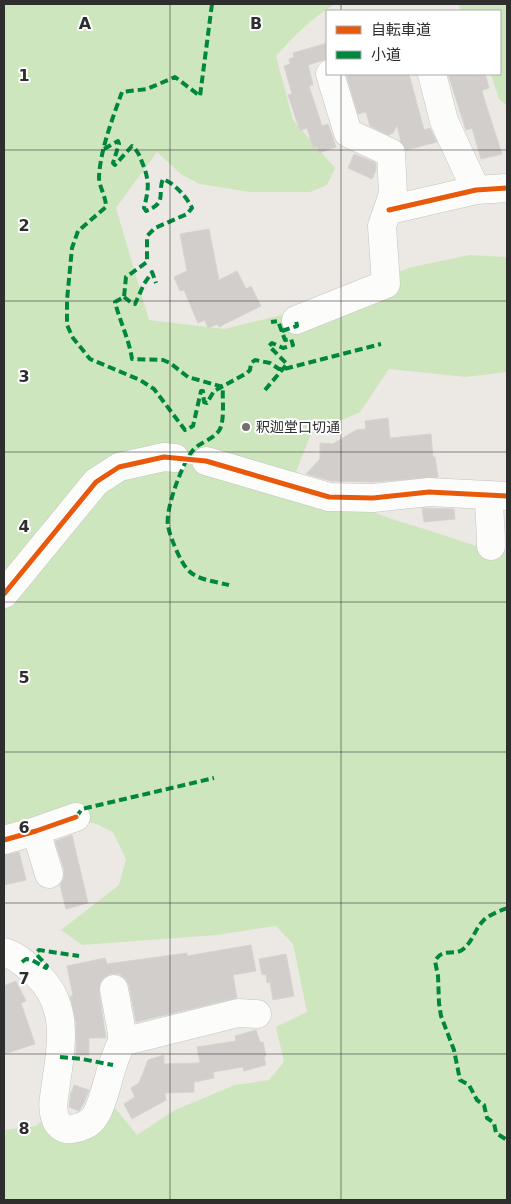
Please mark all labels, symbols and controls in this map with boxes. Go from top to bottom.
legend [326,10,501,75]
text: A [79,14,92,33]
text: B [250,14,262,33]
text: 自転車道 [371,21,431,39]
text: 小道 [371,46,401,64]
text: 1 [18,66,30,85]
text: 2 [18,216,30,235]
text: 3 [18,367,30,386]
place label: 釈迦堂口切通 [256,419,340,435]
marker: 釈迦堂口切通 [240,421,252,433]
text: 4 [18,517,30,536]
text: 5 [18,668,30,687]
text: 6 [18,818,30,837]
text: 7 [18,969,30,988]
text: 8 [18,1119,30,1138]

